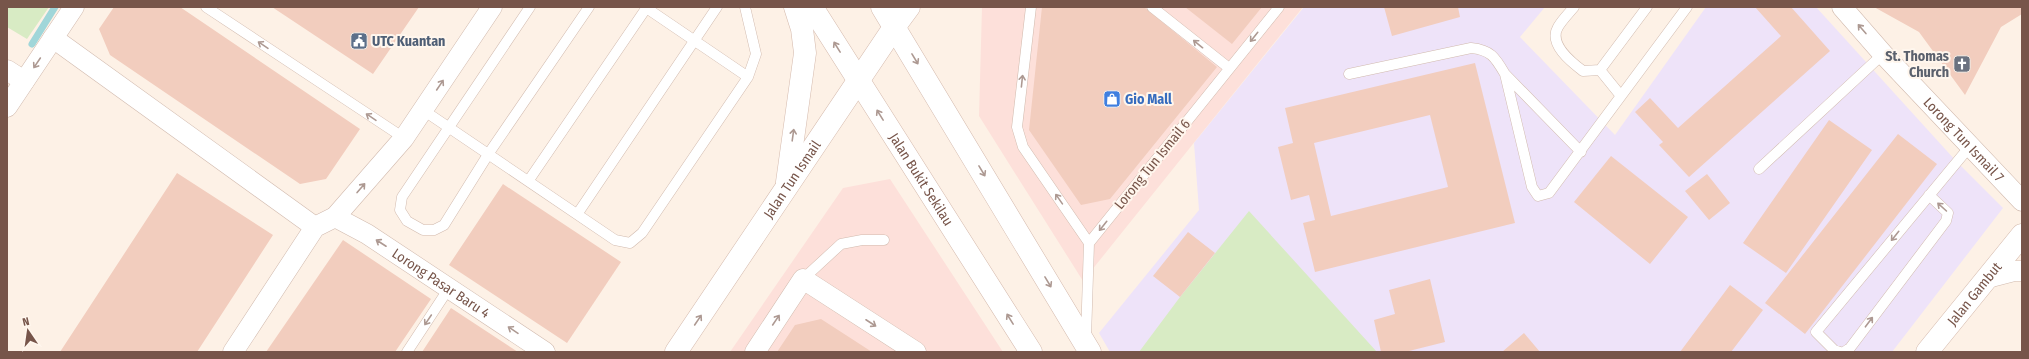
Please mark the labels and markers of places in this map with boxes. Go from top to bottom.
public building icon: UTC Kuantan [349,31,369,51]
place label: UTC Kuantan [372,33,445,50]
place label: St. Thomas Church [1885,48,1949,81]
church icon: St. Thomas Church [1952,54,1972,74]
shop icon: Gio Mall [1102,89,1122,109]
place label: Gio Mall [1125,91,1172,108]

